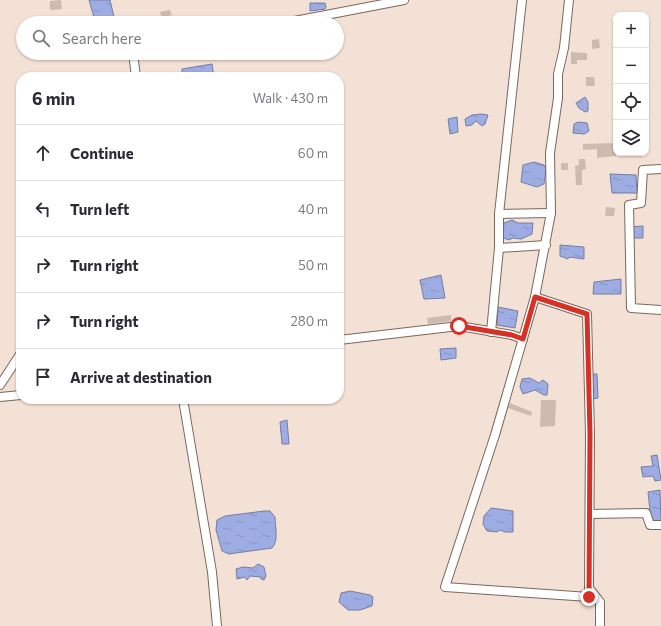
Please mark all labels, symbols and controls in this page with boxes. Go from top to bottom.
map controls [613,12,649,156]
button: + [613,12,649,48]
search box [16,16,344,60]
icon: search [30,27,52,49]
text: Search here [62,29,141,47]
button: − [613,48,649,84]
button: locate [613,84,649,120]
text: 6 min [32,88,75,109]
text: Walk · 430 m [253,90,328,106]
button: layers [613,120,649,156]
icon: ahead [32,142,54,164]
text: Continue [70,144,134,162]
text: 60 m [298,145,328,161]
icon: left [32,198,54,220]
text: Turn left [70,200,129,218]
text: 40 m [298,201,328,217]
icon: right [32,254,54,276]
text: Turn right [70,256,139,274]
text: 50 m [298,257,328,273]
icon: right [32,310,54,332]
text: Turn right [70,312,139,330]
text: 280 m [291,313,328,329]
route start [450,317,468,335]
icon: arrive [32,366,54,388]
text: Arrive at destination [70,368,212,386]
route end [580,588,598,606]

